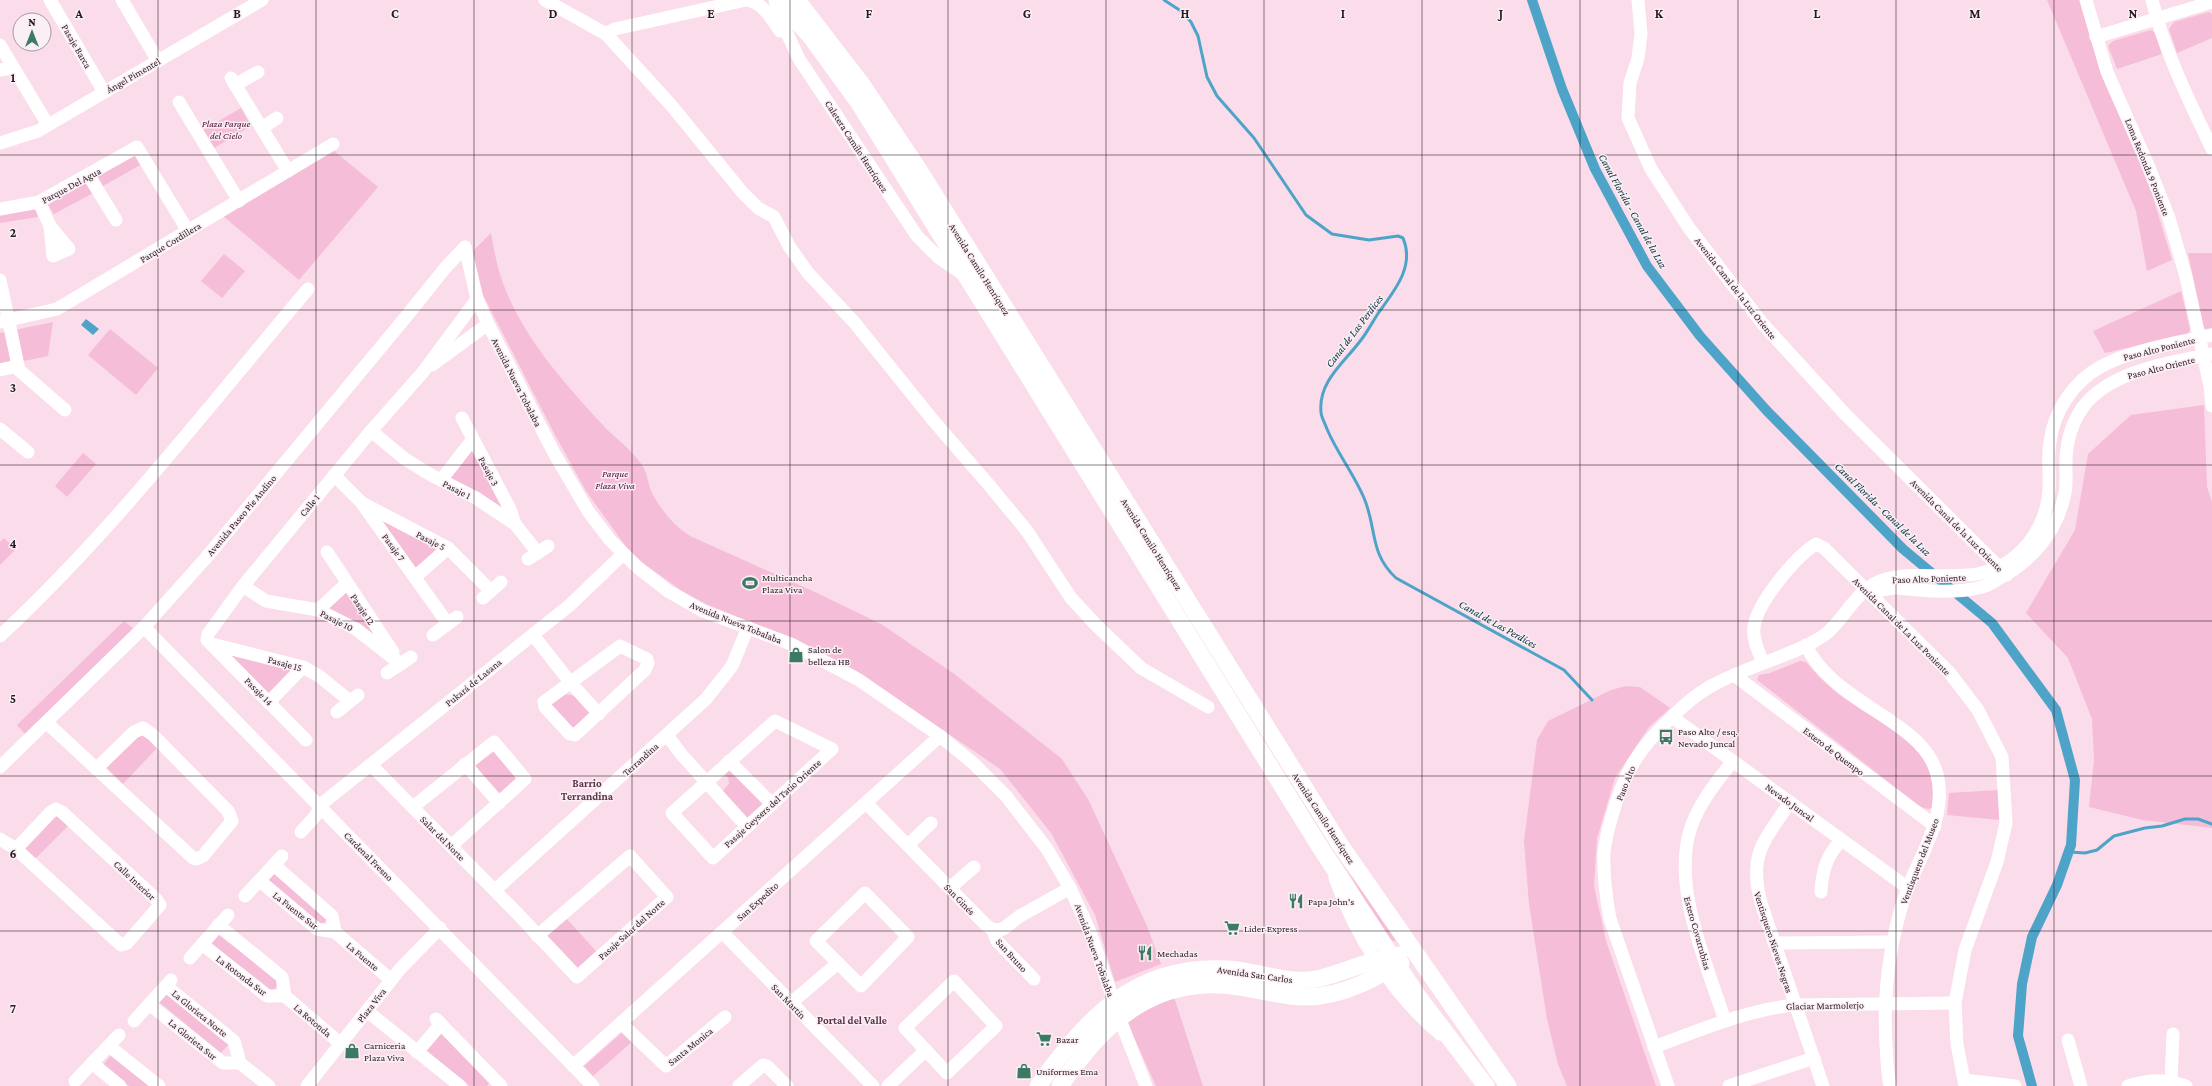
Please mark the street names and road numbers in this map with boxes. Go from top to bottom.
street label: Pasaje Barca [59,22,94,71]
street label: Ángel Pimentel [104,55,162,95]
street label: Caletera Camilo Henríquez [823,98,890,194]
street label: Loma Redonda 9 Poniente [2123,117,2172,218]
street label: Parque Del Agua [40,165,103,206]
street label: Parque Cordillera [138,220,203,265]
street label: Avenida Camilo Henríquez [947,221,1012,317]
street label: Avenida Canal de la Luz Oriente [1692,235,1779,342]
street label: Paso Alto Poniente [2122,334,2197,363]
street label: Avenida Nueva Tobalaba [489,336,544,429]
street label: Paso Alto Oriente [2126,354,2196,381]
street label: Pasaje 3 [475,455,501,488]
street label: Avenida Paseo Pie Andino [204,473,278,558]
street label: Avenida Canal de la Luz Oriente [1908,477,2006,574]
street label: Pasaje 1 [440,478,473,502]
street label: Calle 1 [297,492,322,519]
street label: Avenida Camilo Henríquez [1119,496,1184,592]
street label: Pasaje 5 [414,528,448,554]
street label: Pasaje 7 [379,531,407,564]
street label: Paso Alto Poniente [1892,572,1967,585]
street label: Avenida Canal de La Luz Poniente [1850,575,1953,678]
street label: Pasaje 12 [347,592,377,628]
street label: Avenida Nueva Tobalaba [688,599,784,646]
street label: Pasaje 10 [318,607,355,635]
street label: Pasaje 15 [266,654,303,674]
street label: Pukará de Lasana [443,656,504,708]
street label: Pasaje 14 [242,675,275,708]
street label: Estero de Quempo [1801,725,1866,778]
street label: Terrandina [620,740,661,778]
street label: Pasaje Geysers del Tatio Oriente [722,757,824,851]
street label: Paso Alto [1613,764,1637,802]
street label: Avenida Camilo Henríquez [1290,771,1357,866]
street label: Nevado Juncal [1763,781,1816,824]
street label: Salar del Norte [418,814,468,863]
street label: Ventisquero del Museo [1898,817,1941,906]
street label: Cardenal Fresno [342,830,395,883]
street label: Calle Interior [112,858,158,903]
street label: San Expedito [734,880,780,923]
street label: San Ginés [942,881,977,917]
street label: La Fuente Sur [271,889,321,932]
street label: Ventisquero Nieves Negras [1752,890,1795,994]
street label: Estero Covarrubias [1682,895,1713,971]
street label: Pasaje Salar del Norte [596,896,668,963]
street label: Avenida Nueva Tobalaba [1073,902,1117,999]
street label: San Bruno [994,936,1030,974]
street label: La Fuente [344,940,382,974]
street label: La Rotonda Sur [214,953,270,998]
street label: Avenida San Carlos [1216,964,1293,985]
street label: San Martín [769,982,808,1022]
street label: Plaza Viva [355,986,388,1025]
street label: La Glorieta Norte [170,988,230,1040]
street label: Glaciar Marmolerjo [1786,999,1864,1013]
street label: La Rotonda [292,1002,334,1039]
street label: La Glorieta Sur [166,1016,220,1063]
street label: Santa Monica [666,1025,715,1068]

